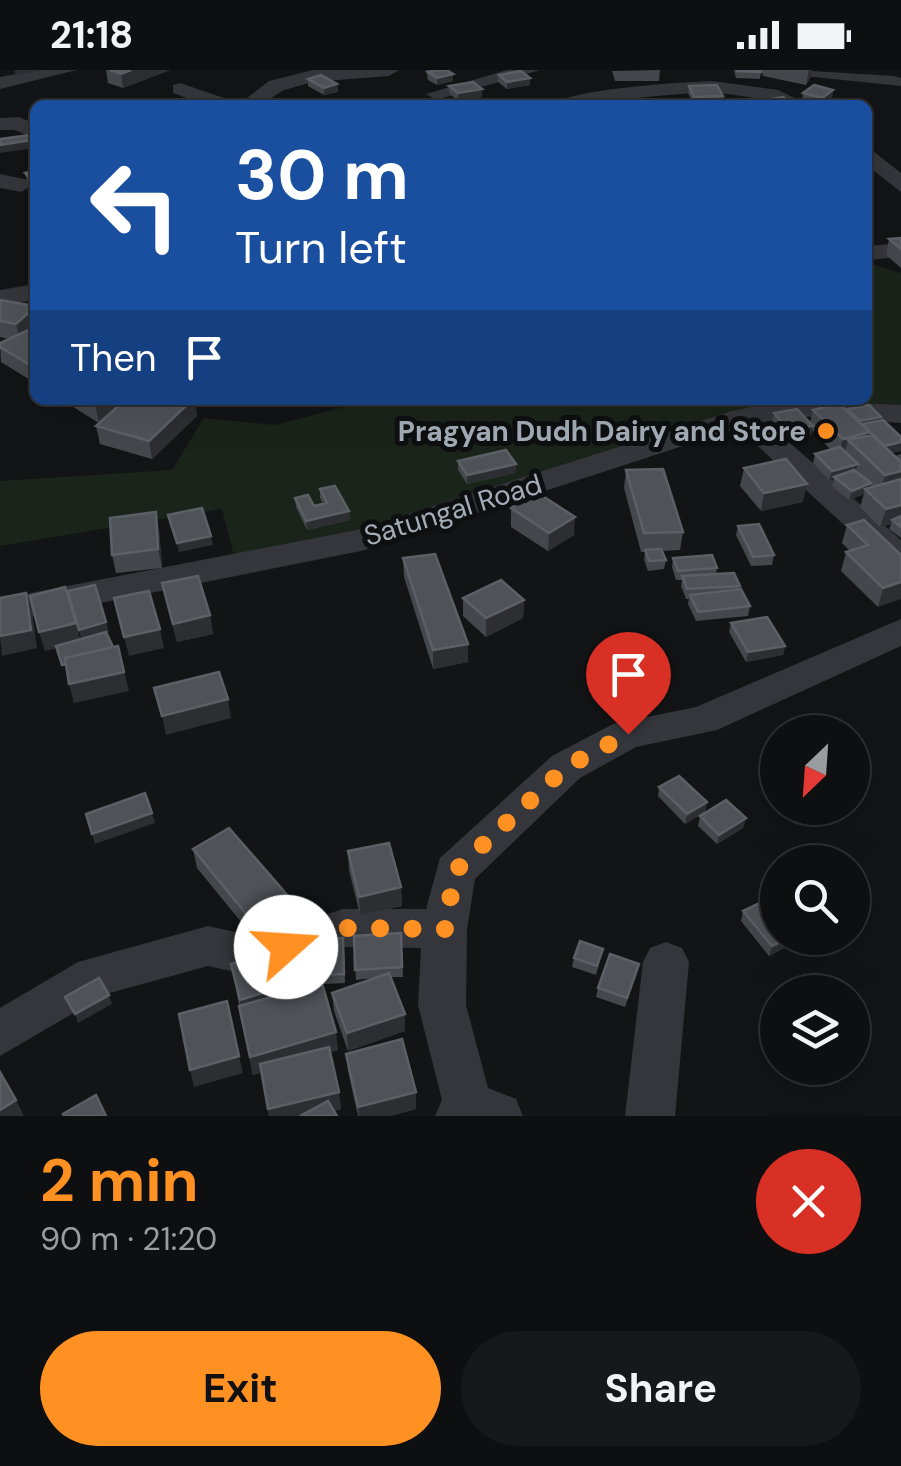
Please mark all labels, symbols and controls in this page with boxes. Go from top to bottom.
text: 21:18 [50,10,133,60]
text: 30 m [235,130,409,221]
icon: left [70,140,200,270]
text: Turn left [235,218,407,277]
icon: arrive [177,330,232,385]
text: Then [70,333,157,383]
place label: Pragyan Dudh Dairy and Store [398,413,806,450]
marker: Pragyan Dudh Dairy and Store [815,420,837,442]
street label: Satungal Road [360,465,546,555]
pin [586,632,671,735]
icon: arrive [601,647,656,702]
north arrow [760,715,870,825]
map controls [760,715,870,1085]
button: search [760,845,870,955]
position arrow [234,895,338,999]
button: layers [760,975,870,1085]
text: 2 min [40,1141,199,1220]
button: close [756,1149,861,1254]
text: 90 m · 21:20 [40,1218,217,1260]
button: Exit [40,1331,441,1446]
button: Share [461,1331,861,1446]

